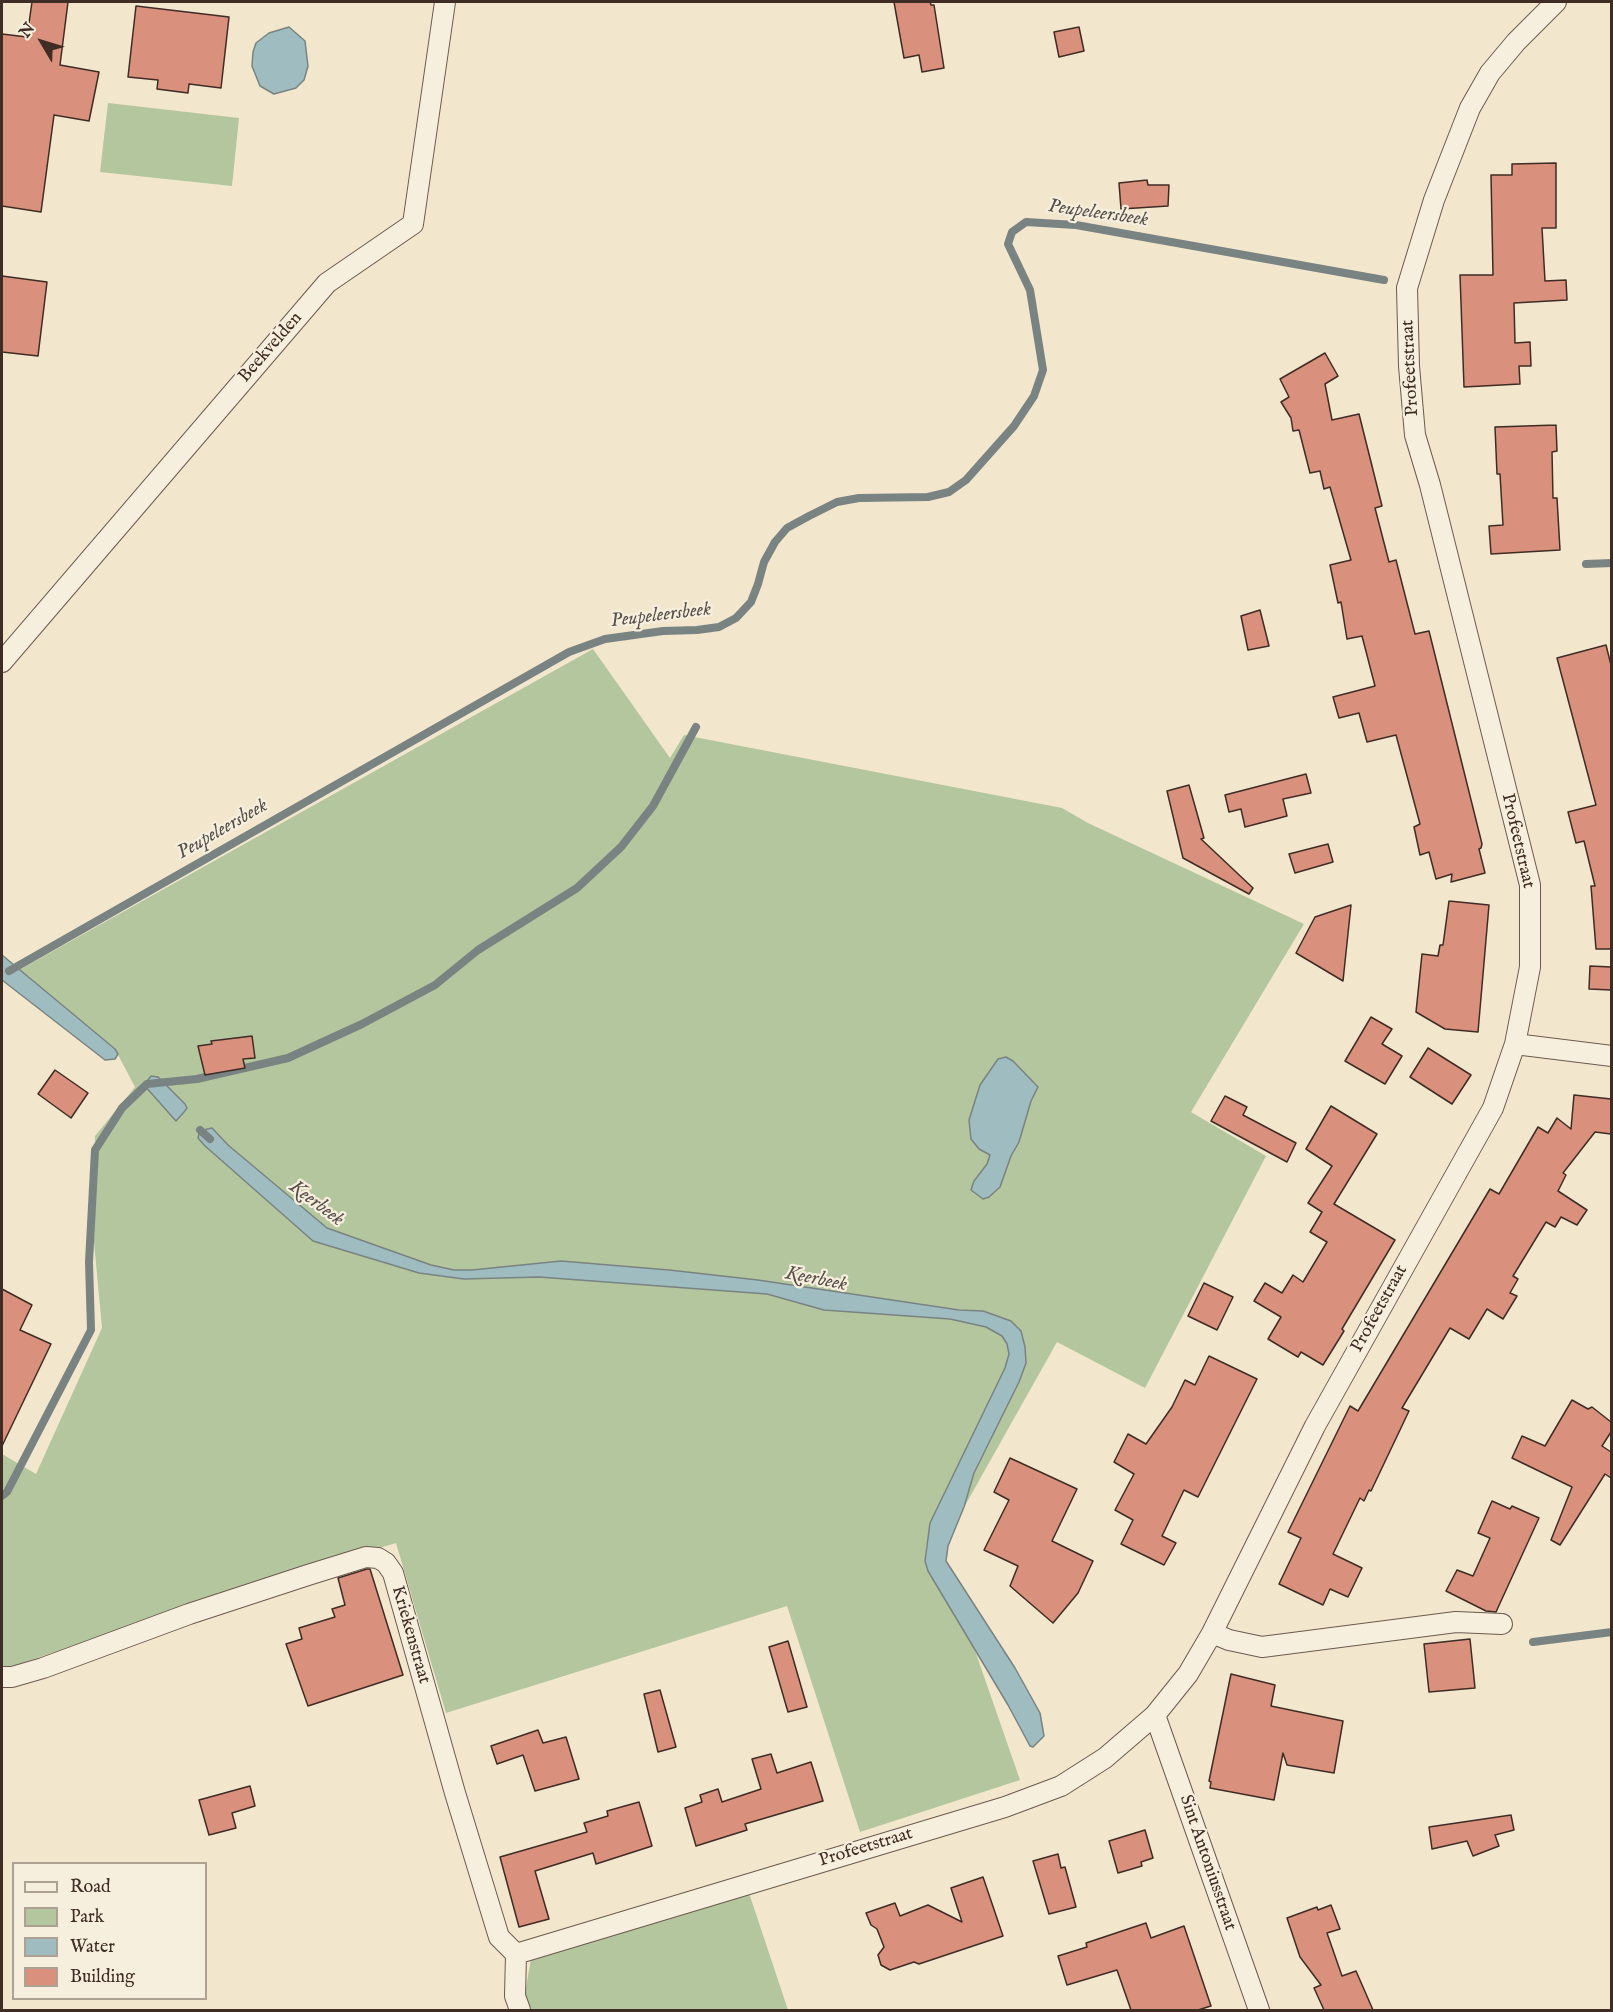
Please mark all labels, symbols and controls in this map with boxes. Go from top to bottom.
north arrow [12,12,72,72]
text: N [16,19,40,43]
water label: Peupeleersbeek [1046,195,1150,233]
street label: Beekvelden [234,308,308,388]
street label: Profeetstraat [1398,319,1424,417]
water label: Peupeleersbeek [609,598,713,634]
street label: Profeetstraat [1496,791,1538,891]
water label: Peupeleersbeek [173,794,273,866]
water label: Keerbeek [284,1176,348,1232]
street label: Profeetstraat [1347,1261,1413,1357]
water label: Keerbeek [783,1262,849,1298]
street label: Kriekenstraat [386,1584,434,1686]
street label: Sint Antoniusstraat [1174,1792,1240,1934]
street label: Profeetstraat [817,1824,915,1872]
legend [12,1862,207,2000]
text: Road [70,1876,111,1899]
text: Park [70,1906,104,1929]
text: Water [70,1936,115,1959]
text: Building [70,1966,135,1989]

